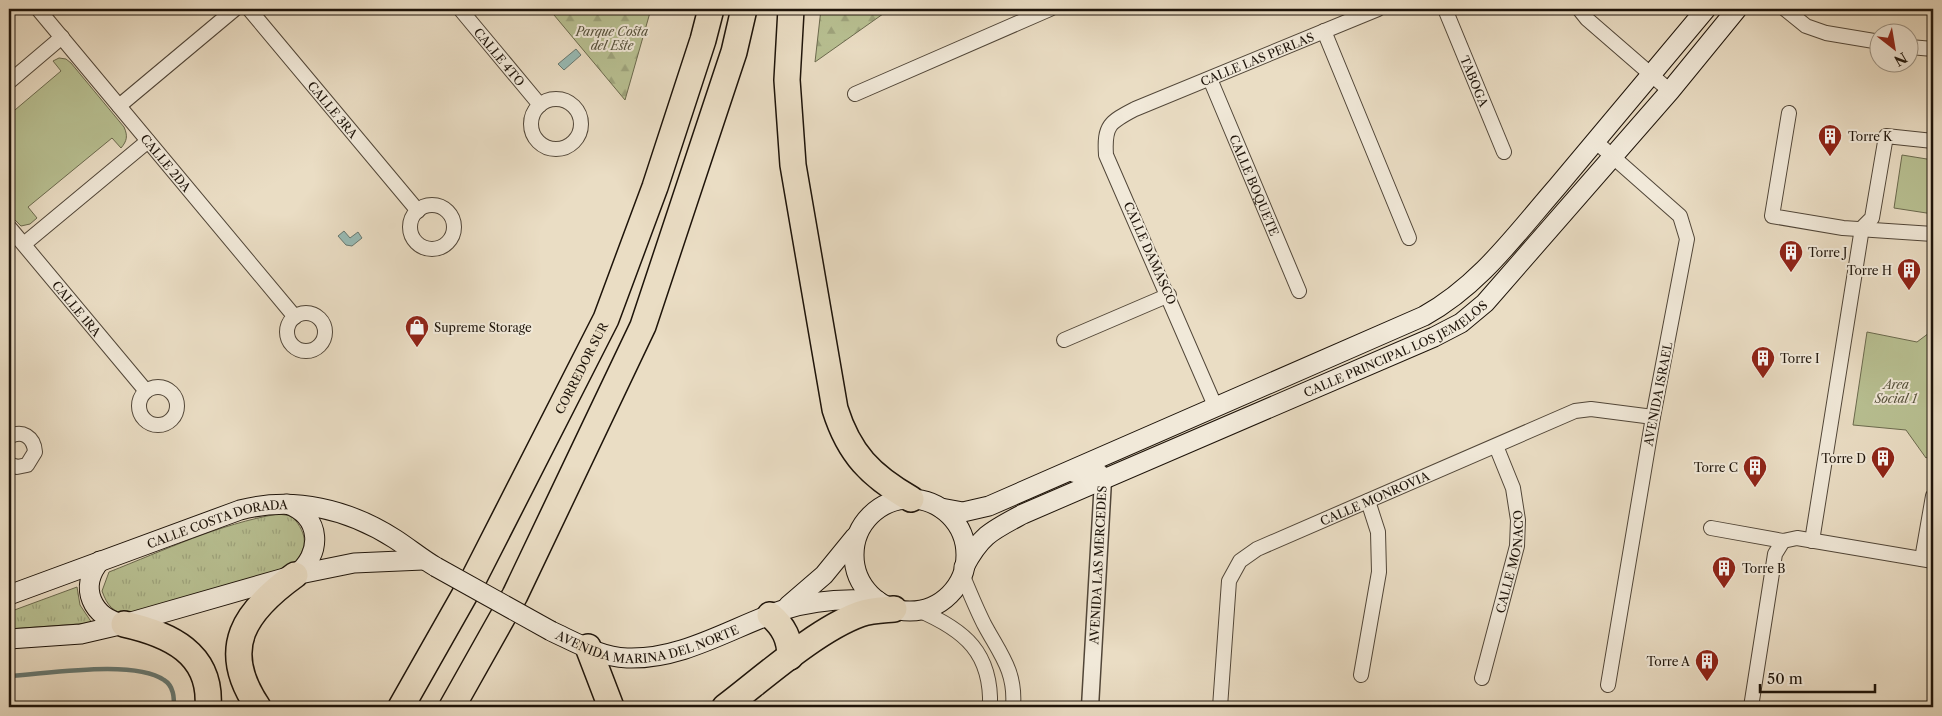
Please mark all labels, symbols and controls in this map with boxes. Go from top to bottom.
north arrow [1870,22,1920,72]
street label: CALLE 4TO [471,24,528,89]
park label: Parque Costa del Este [575,24,648,53]
street label: CALLE LAS PERLAS [1198,29,1316,89]
text: N [1891,48,1911,70]
street label: TABOGA [1458,53,1492,110]
street label: CALLE 3RA [305,78,362,142]
building icon: Torre K [1817,123,1843,157]
place label: Torre K [1848,129,1893,144]
street label: CALLE 2DA [138,131,195,195]
street label: CALLE BOQUETE [1227,132,1282,238]
street label: CALLE DAMASCO [1121,199,1179,307]
building icon: Torre J [1778,239,1804,273]
place label: Torre J [1808,245,1847,260]
building icon: Torre H [1896,257,1922,291]
place label: Torre H [1847,263,1892,278]
street label: CALLE 1RA [49,277,105,340]
street label: CALLE PRINCIPAL LOS JEMELOS [1301,297,1490,400]
shop icon: Supreme Storage [404,314,430,348]
street label: CORREDOR SUR [551,318,611,416]
place label: Supreme Storage [434,320,532,335]
street label: AVENIDA ISRAEL [1640,341,1675,448]
building icon: Torre I [1750,345,1776,379]
place label: Torre I [1780,351,1820,366]
park label: Area Social 1 [1874,377,1918,406]
building icon: Torre D [1870,445,1896,479]
place label: Torre D [1821,451,1866,466]
building icon: Torre C [1742,454,1768,488]
place label: Torre C [1694,460,1738,475]
street label: CALLE MONROVIA [1318,467,1432,528]
street label: AVENIDA LAS MERCEDES [1086,485,1110,646]
street label: CALLE COSTA DORADA [145,497,289,551]
street label: CALLE MONACO [1492,509,1525,615]
building icon: Torre B [1711,555,1737,589]
place label: Torre B [1742,561,1785,576]
street label: AVENIDA MARINA DEL NORTE [552,617,744,639]
text: AVENIDA MARINA DEL NORTE [553,621,741,666]
building icon: Torre A [1694,648,1720,682]
place label: Torre A [1647,654,1691,669]
scale bar [1760,661,1874,693]
text: 50 m [1767,669,1803,688]

